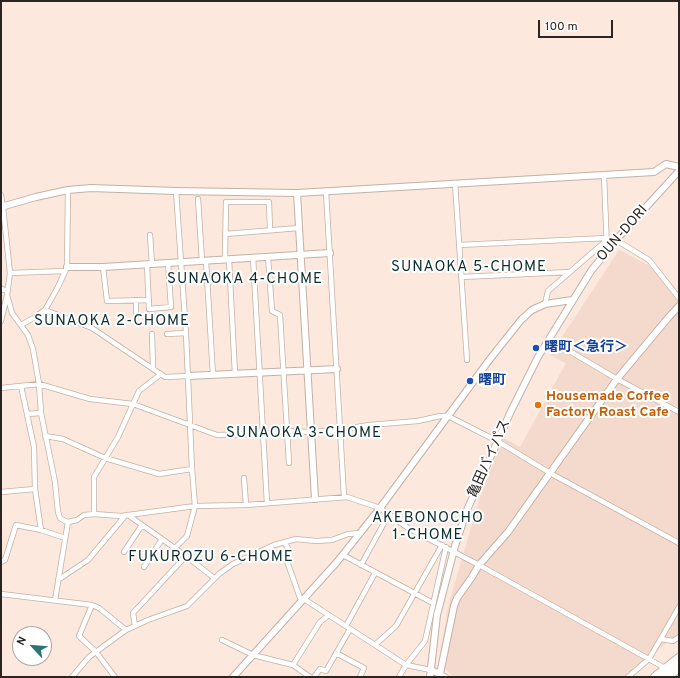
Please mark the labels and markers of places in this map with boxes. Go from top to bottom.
place label: 曙町＜急行＞ [544,340,628,356]
marker: 曙町＜急行＞ [531,343,541,353]
place label: 曙町 [478,373,506,389]
marker: 曙町 [465,376,475,386]
place label: Housemade Coffee Factory Roast Cafe [546,389,669,422]
marker: Housemade Coffee Factory Roast Cafe [533,400,543,410]

